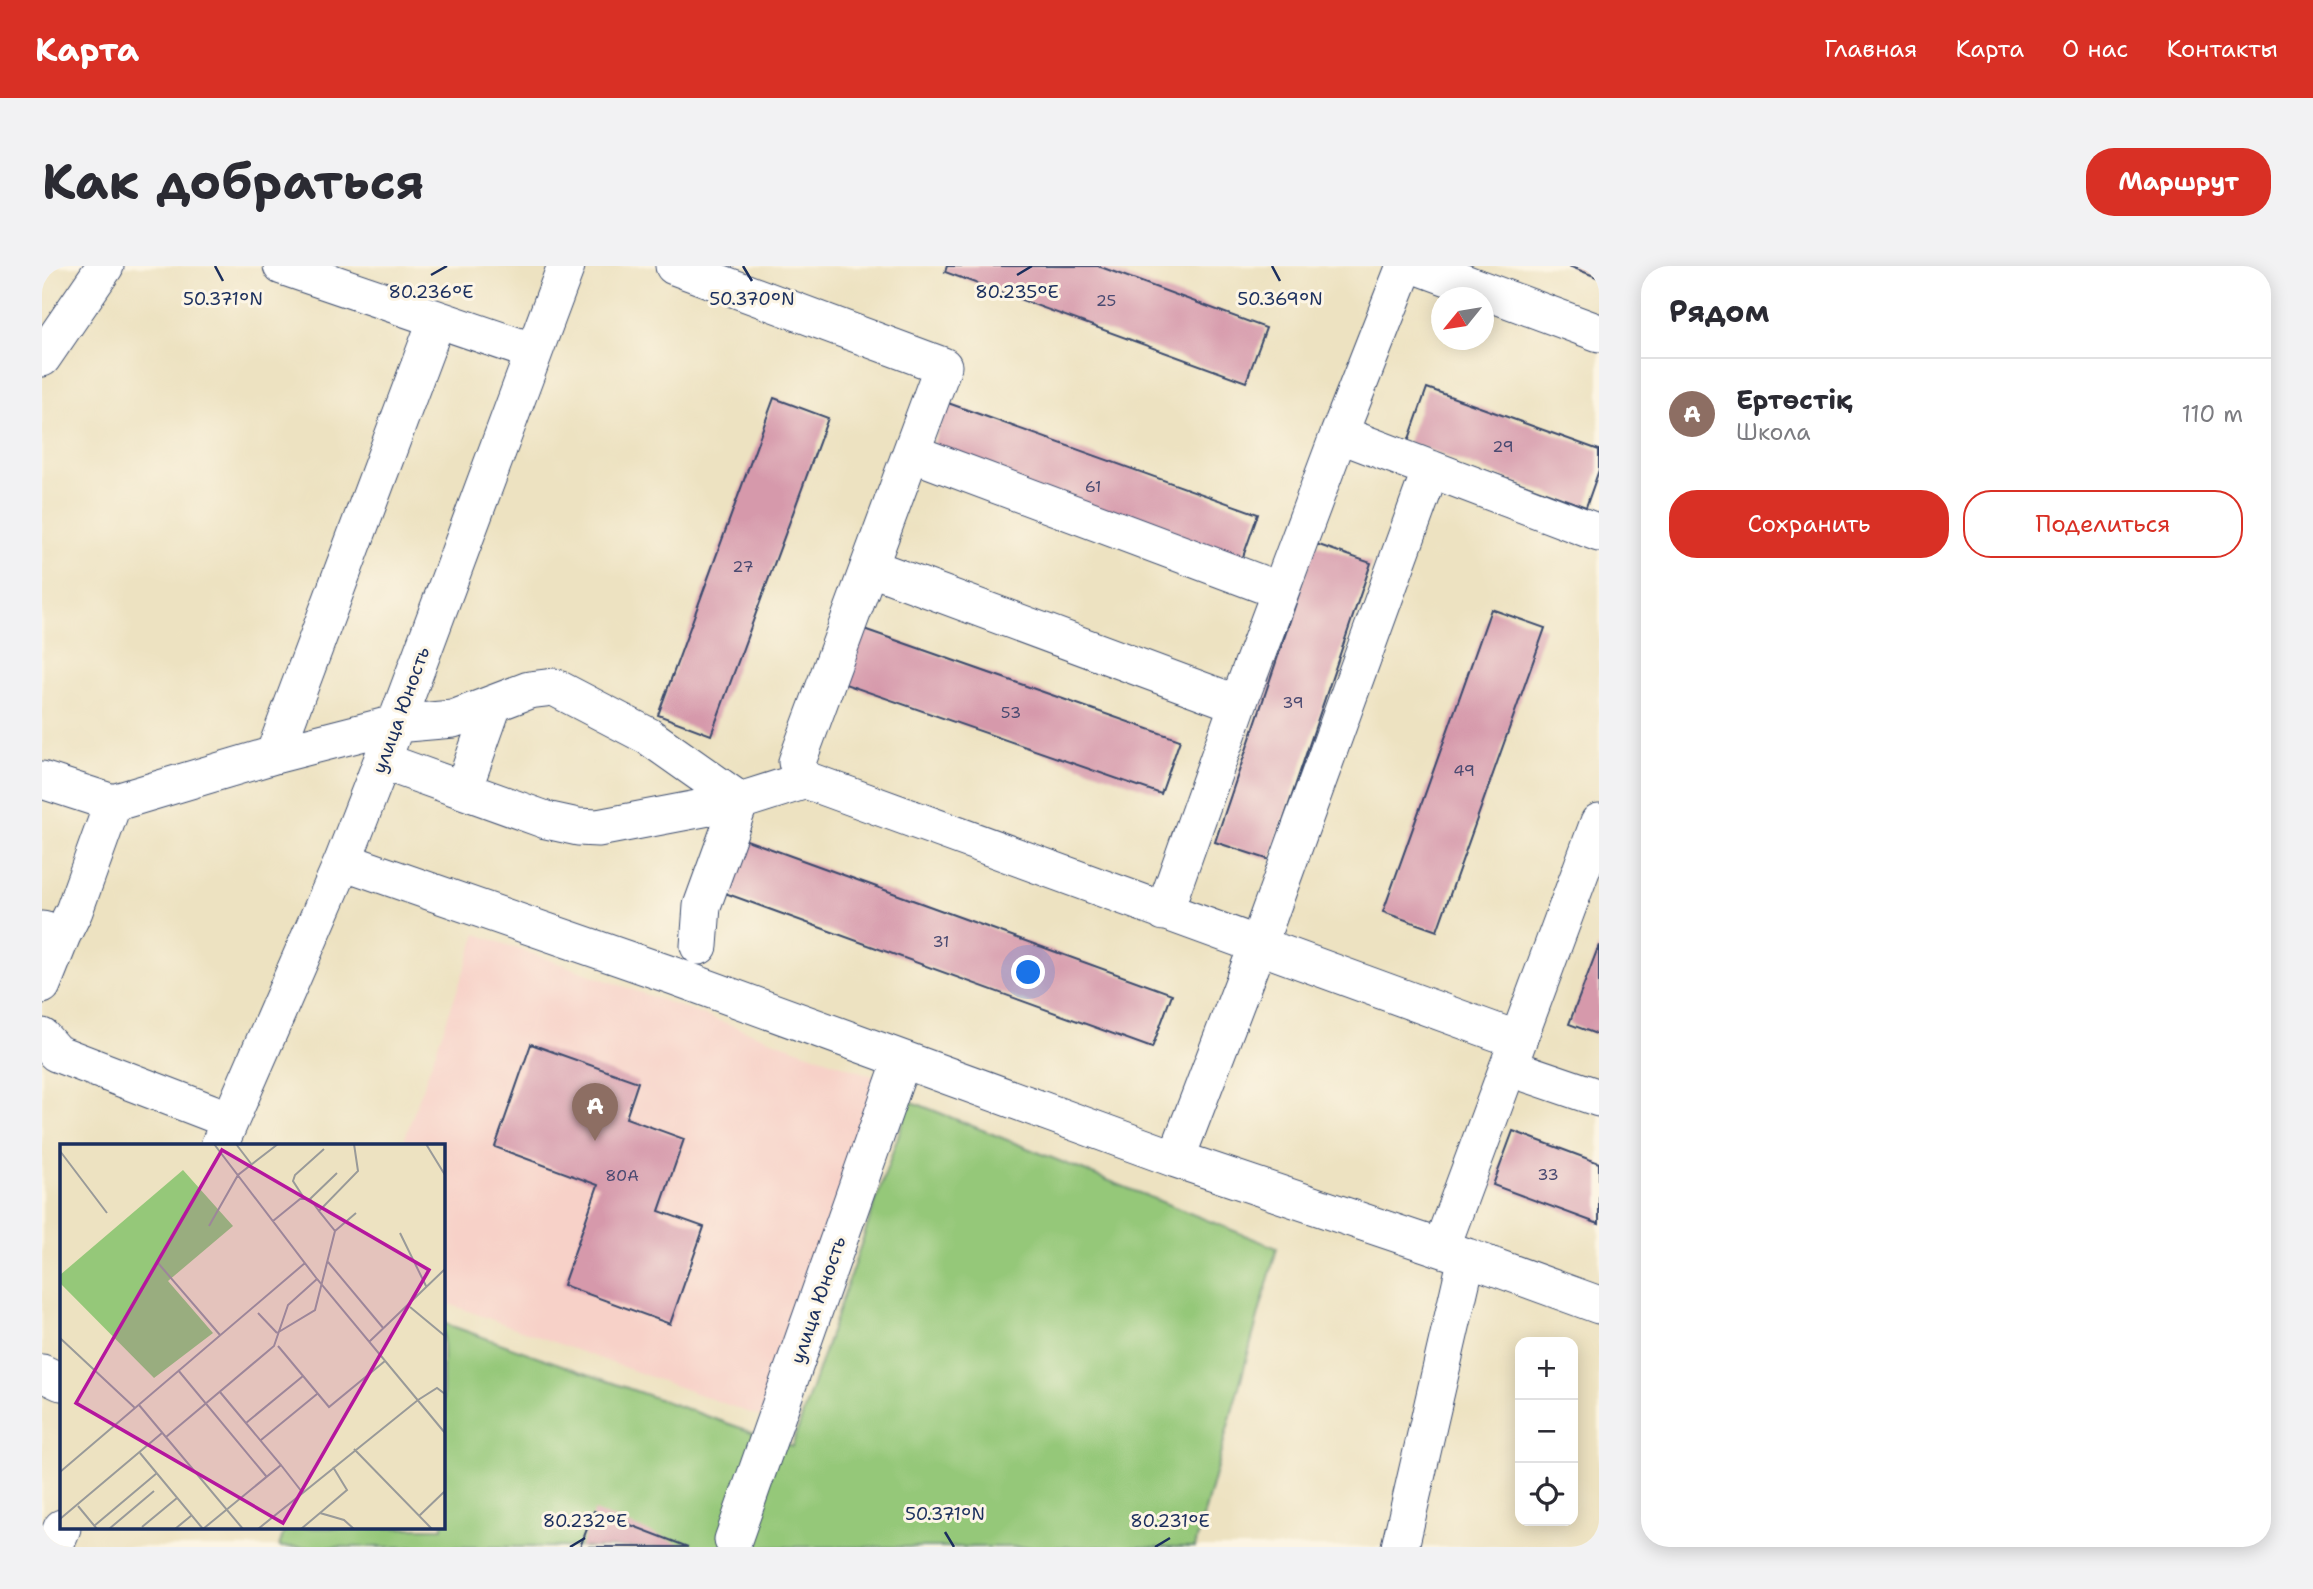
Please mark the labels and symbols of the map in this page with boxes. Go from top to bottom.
text: 80.236°E [388,280,474,304]
text: 80.235°E [975,280,1059,304]
text: 50.371°N [183,287,263,311]
text: 50.370°N [709,287,795,311]
text: 50.369°N [1237,287,1323,311]
north arrow [1431,287,1494,350]
house number: 25 [1096,290,1116,311]
house number: 29 [1492,436,1514,457]
house number: 61 [1085,476,1101,497]
house number: 27 [732,556,754,577]
street label: улица Юность [367,643,435,777]
house number: 39 [1282,692,1304,713]
house number: 53 [1001,702,1021,723]
house number: 49 [1453,760,1475,781]
house number: 31 [932,931,950,952]
your location [1011,955,1045,989]
pin: A [572,1083,618,1141]
inset map [60,1144,444,1530]
house number: 33 [1537,1164,1559,1185]
house number: 80А [605,1165,639,1186]
street label: улица Юность [785,1233,851,1367]
text: 50.371°N [905,1502,985,1526]
text: 80.232°E [543,1509,627,1533]
text: 80.231°E [1130,1509,1210,1533]

